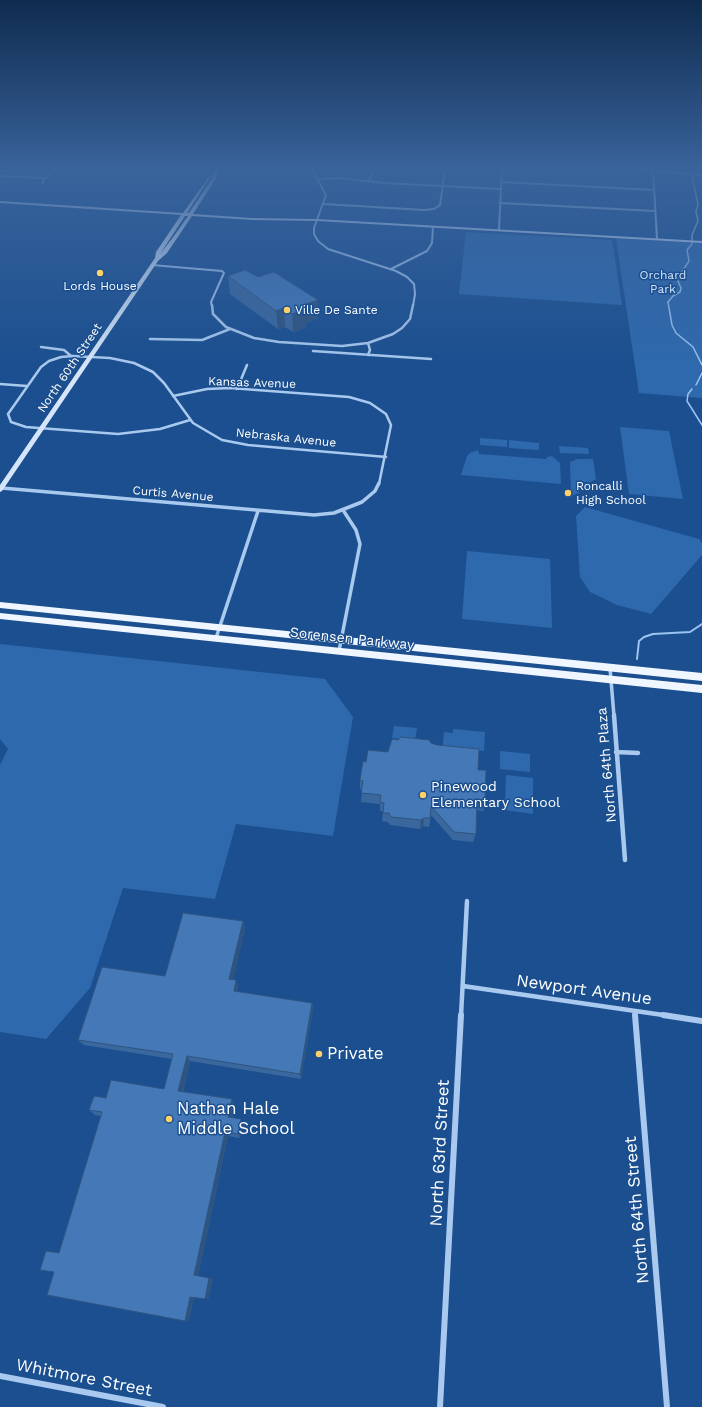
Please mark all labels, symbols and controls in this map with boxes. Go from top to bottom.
marker: Lords House [95,268,105,278]
park label: Orchard Park [640,268,686,296]
place label: Lords House [63,279,137,293]
place label: Ville De Sante [295,303,378,317]
marker: Ville De Sante [282,305,292,315]
street label: North 60th Street [35,321,105,415]
street label: Kansas Avenue [208,374,296,392]
street label: Nebraska Avenue [235,426,337,450]
place label: Roncalli High School [576,479,646,507]
street label: Curtis Avenue [132,483,214,505]
marker: Roncalli High School [563,488,573,498]
street label: Sorensen Parkway [289,624,415,654]
street label: North 64th Plaza [594,707,620,823]
place label: Pinewood Elementary School [431,779,560,812]
marker: Pinewood Elementary School [418,790,428,800]
street label: Newport Avenue [515,970,653,1010]
place label: Private [327,1044,384,1064]
marker: Private [314,1049,324,1059]
street label: North 63rd Street [426,1079,454,1227]
place label: Nathan Hale Middle School [177,1099,295,1139]
marker: Nathan Hale Middle School [164,1114,174,1124]
street label: North 64th Street [620,1136,654,1284]
street label: Whitmore Street [14,1355,154,1401]

